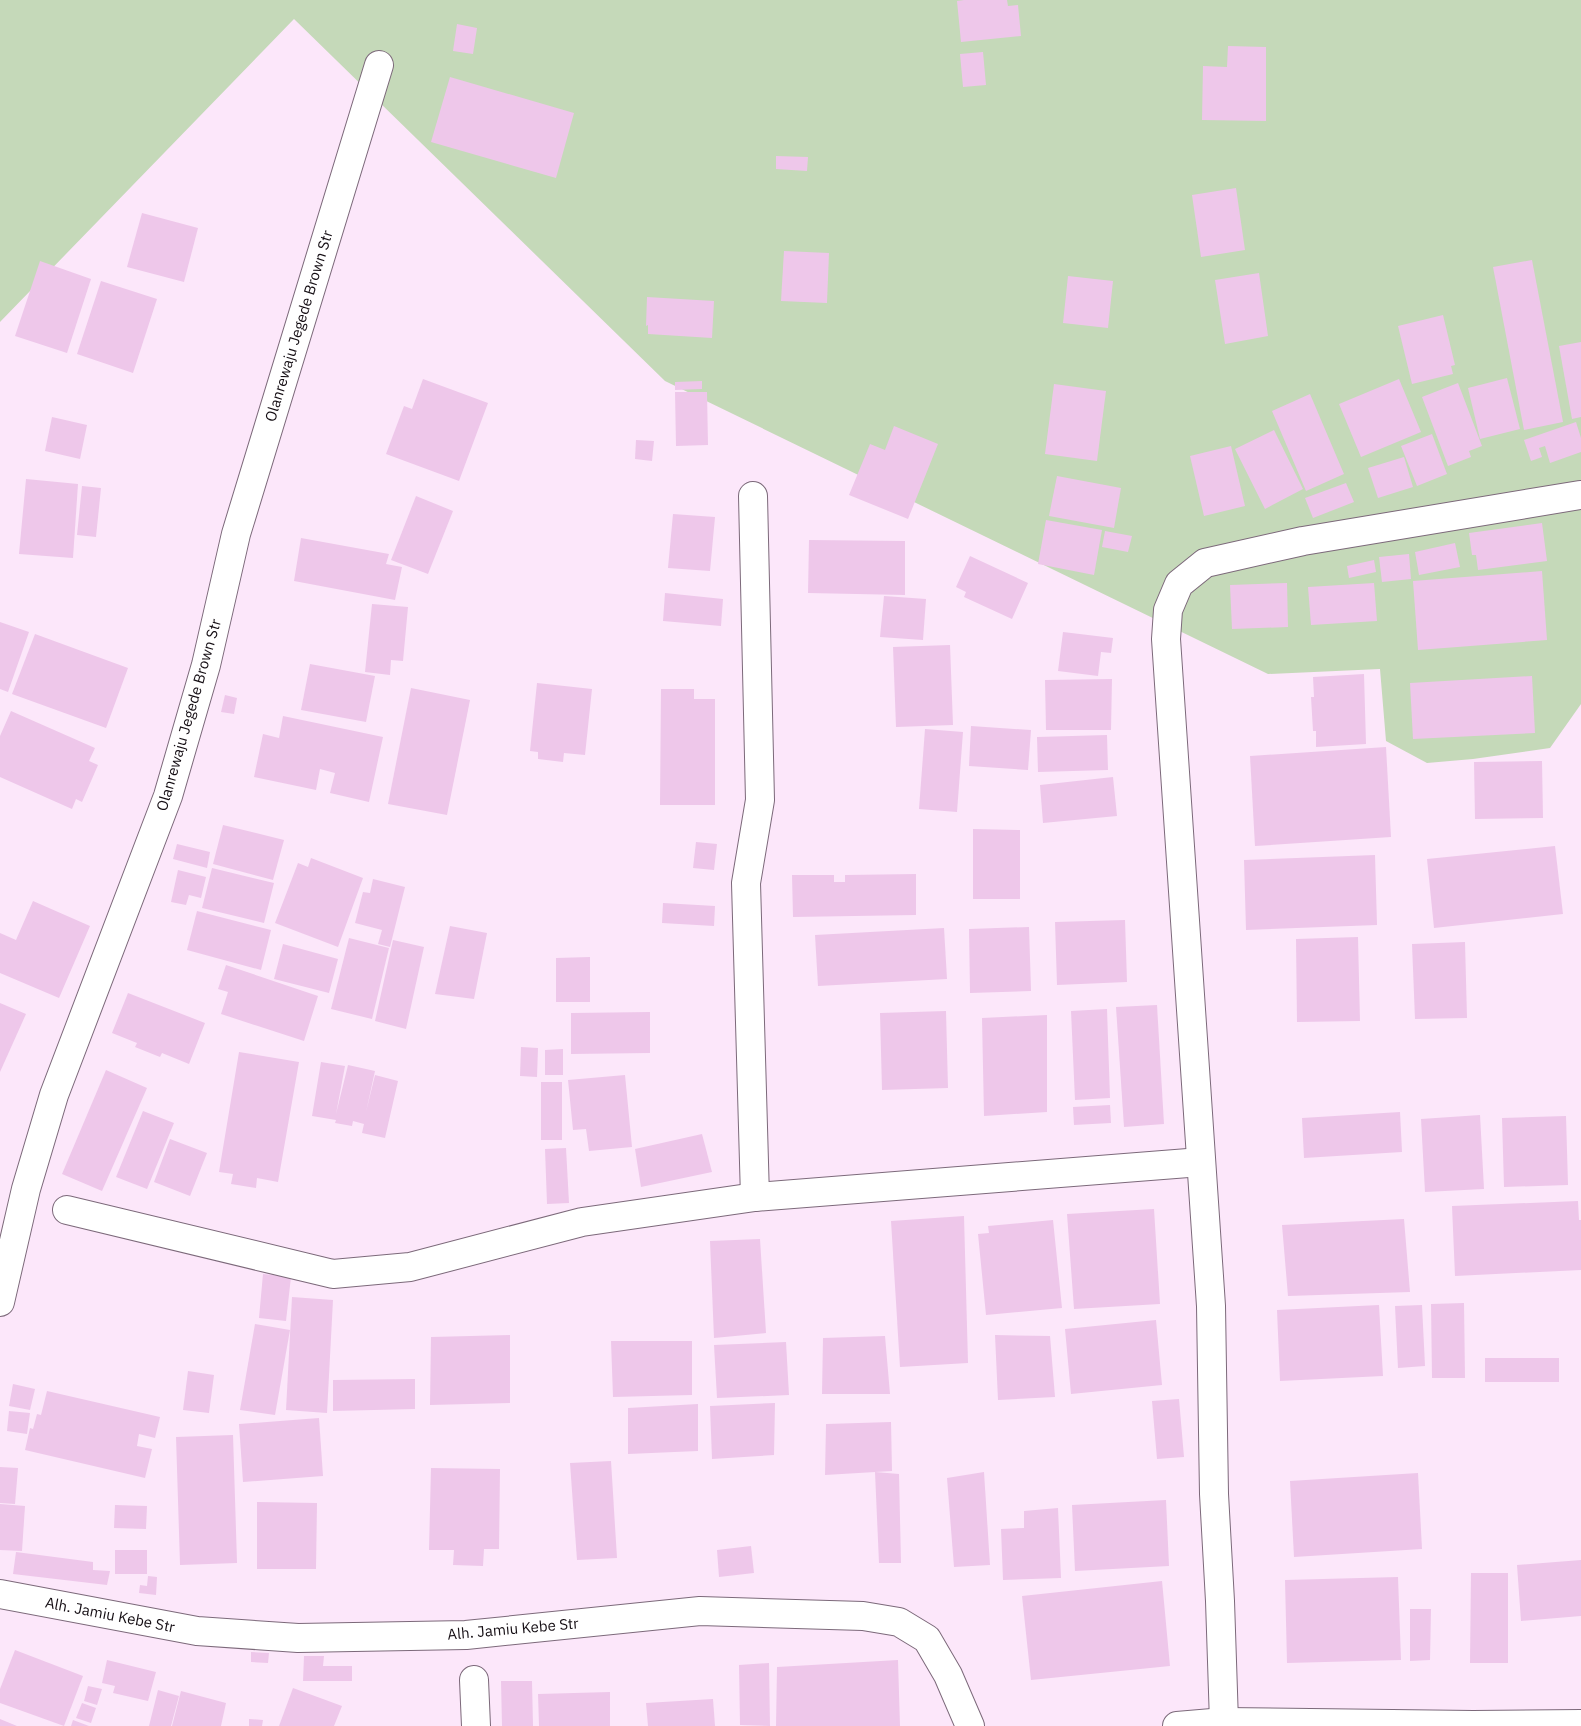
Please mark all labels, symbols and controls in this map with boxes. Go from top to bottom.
street label: Olanrewaju Jegede Brown Str [260,227,337,424]
street label: Olanrewaju Jegede Brown Str [152,616,225,813]
street label: Alh. Jamiu Kebe Str [44,1593,177,1636]
street label: Alh. Jamiu Kebe Str [447,1613,580,1644]

